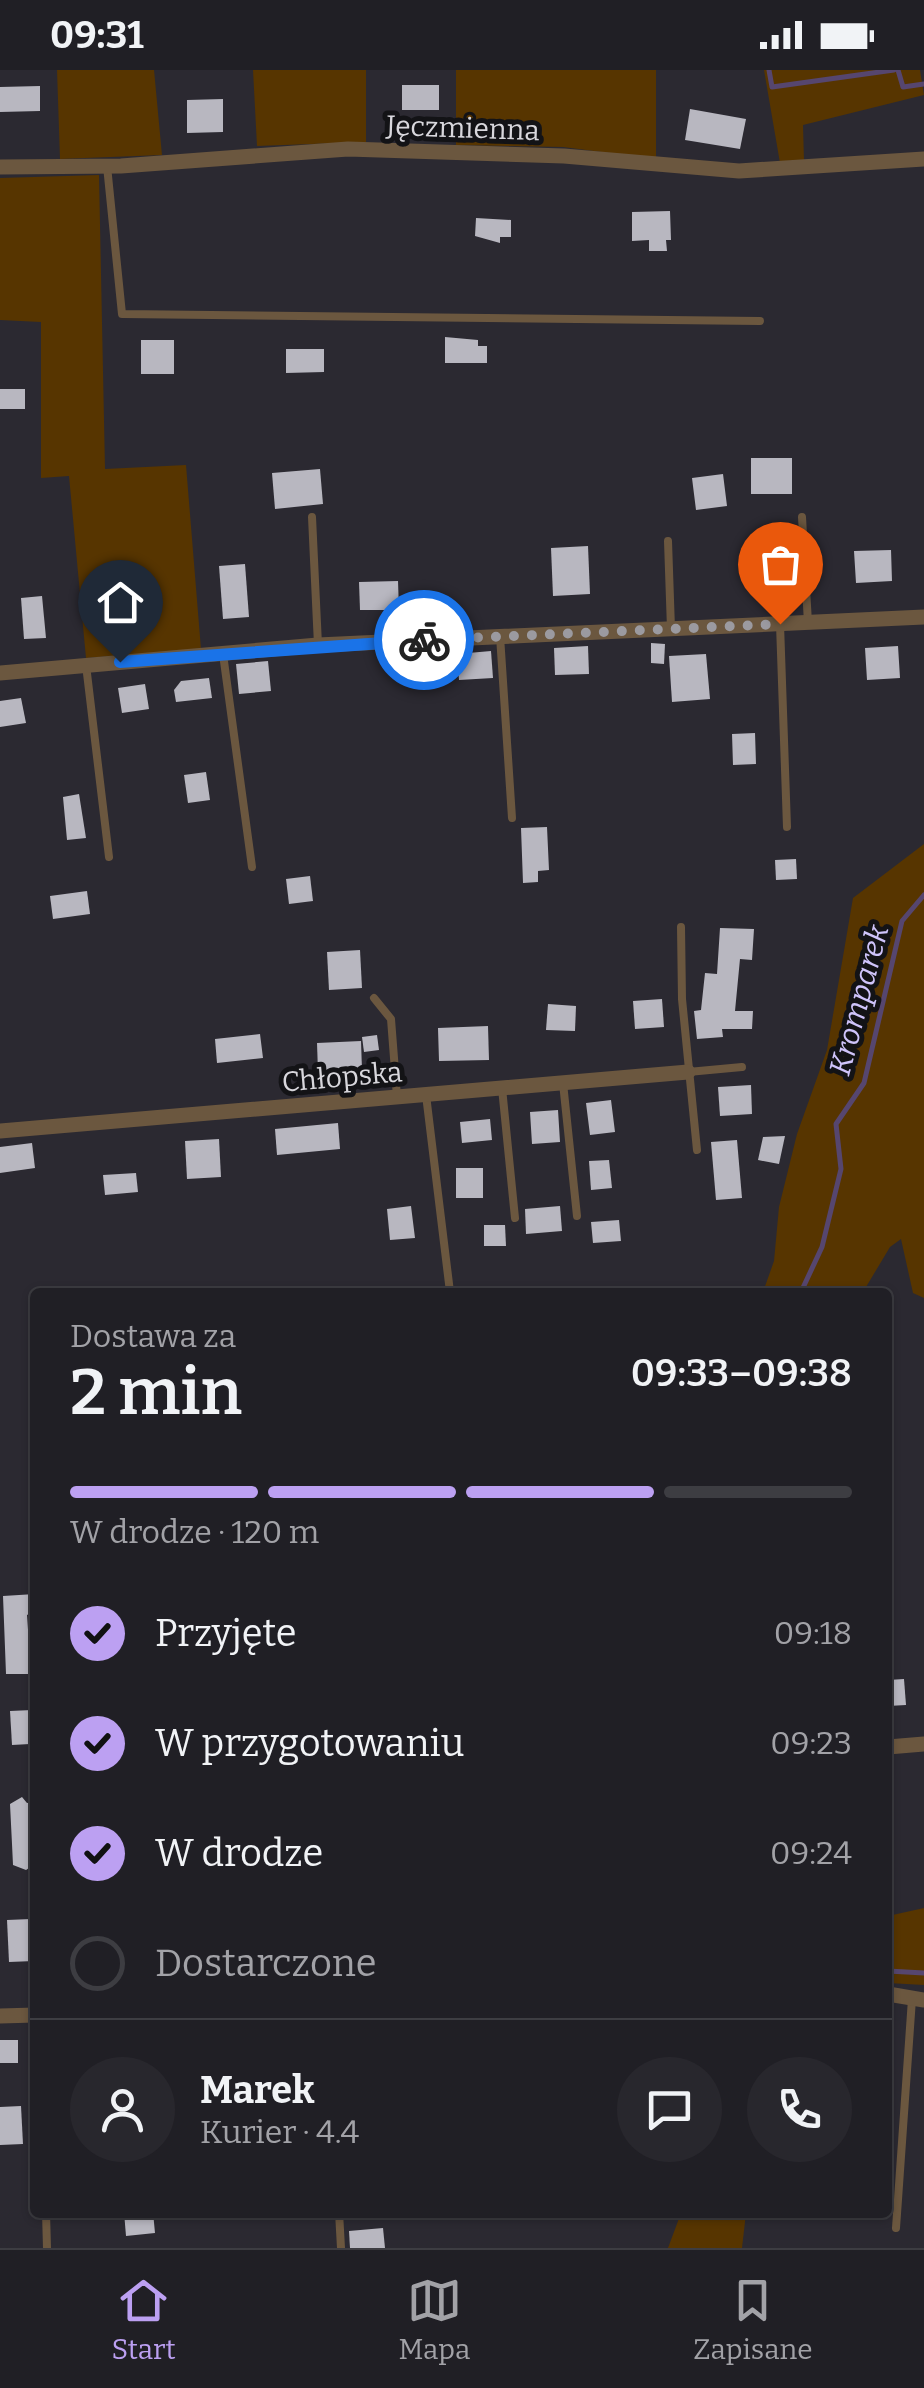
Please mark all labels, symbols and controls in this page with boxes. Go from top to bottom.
text: 09:31 [50,12,144,58]
street label: Jęczmienna [385,109,540,147]
pin [738,522,823,625]
icon: bag [753,537,808,592]
pin [78,560,163,663]
icon: home [93,575,148,630]
courier [374,590,474,690]
icon: bike [397,613,452,668]
water label: Kromparek [822,920,897,1079]
street label: Chłopska [280,1055,404,1099]
text: Dostawa za [70,1317,236,1355]
text: 09:33–09:38 [631,1350,852,1396]
text: 2 min [70,1353,242,1431]
text: W drodze · 120 m [70,1513,319,1551]
icon: check [70,1606,125,1661]
text: Przyjęte [155,1610,297,1656]
text: 09:18 [774,1614,852,1652]
icon: check [70,1716,125,1771]
text: W przygotowaniu [155,1720,464,1766]
text: 09:23 [770,1724,852,1762]
icon: check [70,1826,125,1881]
text: W drodze [155,1830,323,1876]
text: 09:24 [770,1834,852,1872]
text: Dostarczone [155,1940,377,1986]
button: person [70,2057,175,2162]
button: chat [617,2057,722,2162]
button: phone [747,2057,852,2162]
text: Marek [200,2067,315,2113]
text: Kurier · 4.4 [200,2113,359,2151]
tab: Start [111,2273,176,2366]
tab: Mapa [398,2273,470,2366]
tab: Zapisane [693,2273,813,2366]

